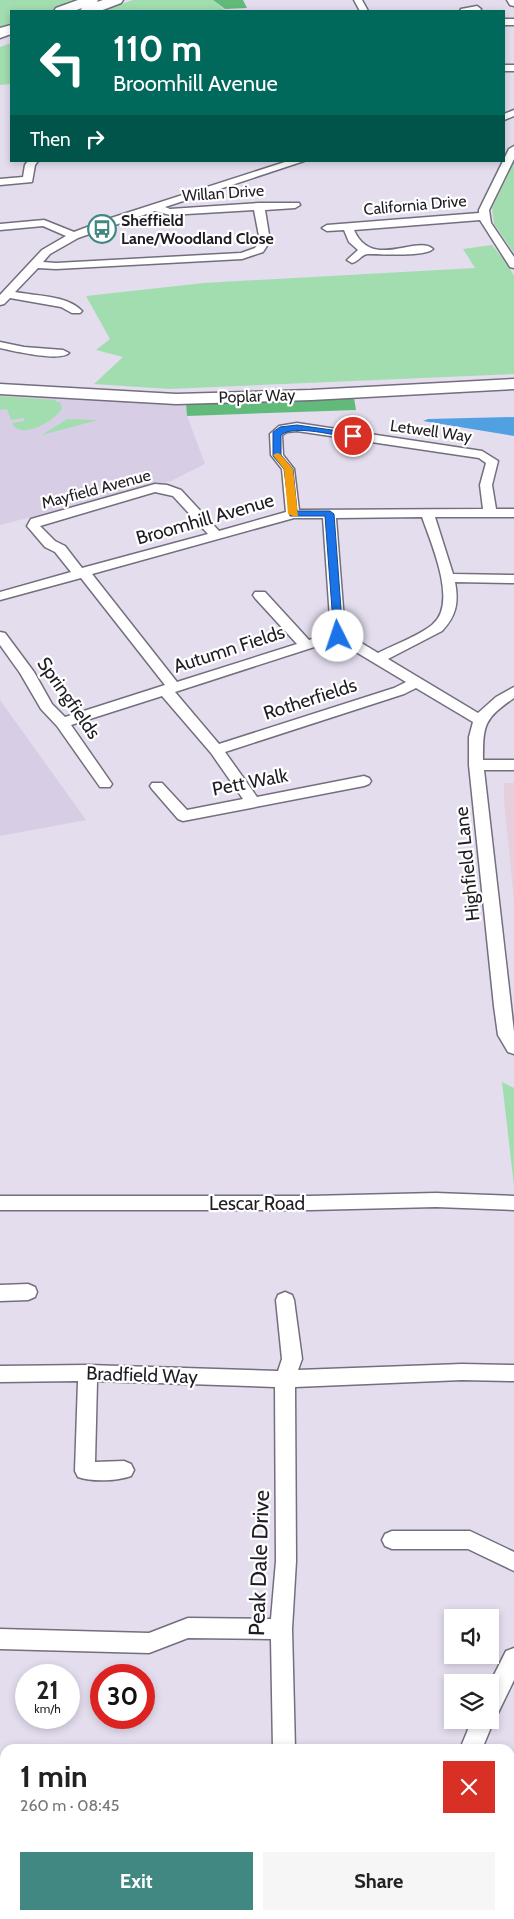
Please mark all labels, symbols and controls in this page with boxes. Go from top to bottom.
text: 110 m [113,27,202,70]
icon: left [30,30,95,95]
text: Broomhill Avenue [113,70,278,97]
icon: right [81,125,109,153]
text: Then [30,128,71,151]
street label: Willan Drive [181,181,265,205]
street label: California Drive [363,191,467,219]
place label: Sheffield Lane/Woodland Close [121,211,274,248]
bus stop icon: Sheffield Lane/Woodland Close [87,214,117,244]
street label: Poplar Way [218,385,296,407]
pin [332,415,374,457]
street label: Letwell Way [389,416,473,446]
icon: arrive [339,422,367,450]
street label: Mayfield Avenue [39,465,153,513]
street label: Broomhill Avenue [133,488,277,550]
position arrow [311,609,363,661]
street label: Autumn Fields [170,620,288,678]
street label: Springfields [32,653,106,743]
street label: Rotherfields [260,673,360,725]
street label: Pett Walk [210,763,290,801]
street label: Highfield Lane [450,805,484,922]
street label: Lescar Road [209,1192,305,1215]
street label: Bradfield Way [86,1362,199,1388]
street label: Peak Dale Drive [243,1490,275,1636]
map controls [444,1609,499,1729]
button: sound [444,1609,499,1664]
speed limit sign: 30 [90,1664,155,1729]
button: layers [444,1674,499,1729]
text: 21 [36,1675,59,1705]
text: km/h [34,1701,61,1716]
text: 1 min [20,1758,88,1795]
button: close [443,1761,495,1813]
text: 260 m · 08:45 [20,1796,119,1815]
button: Exit [20,1852,253,1910]
button: Share [263,1852,495,1910]

